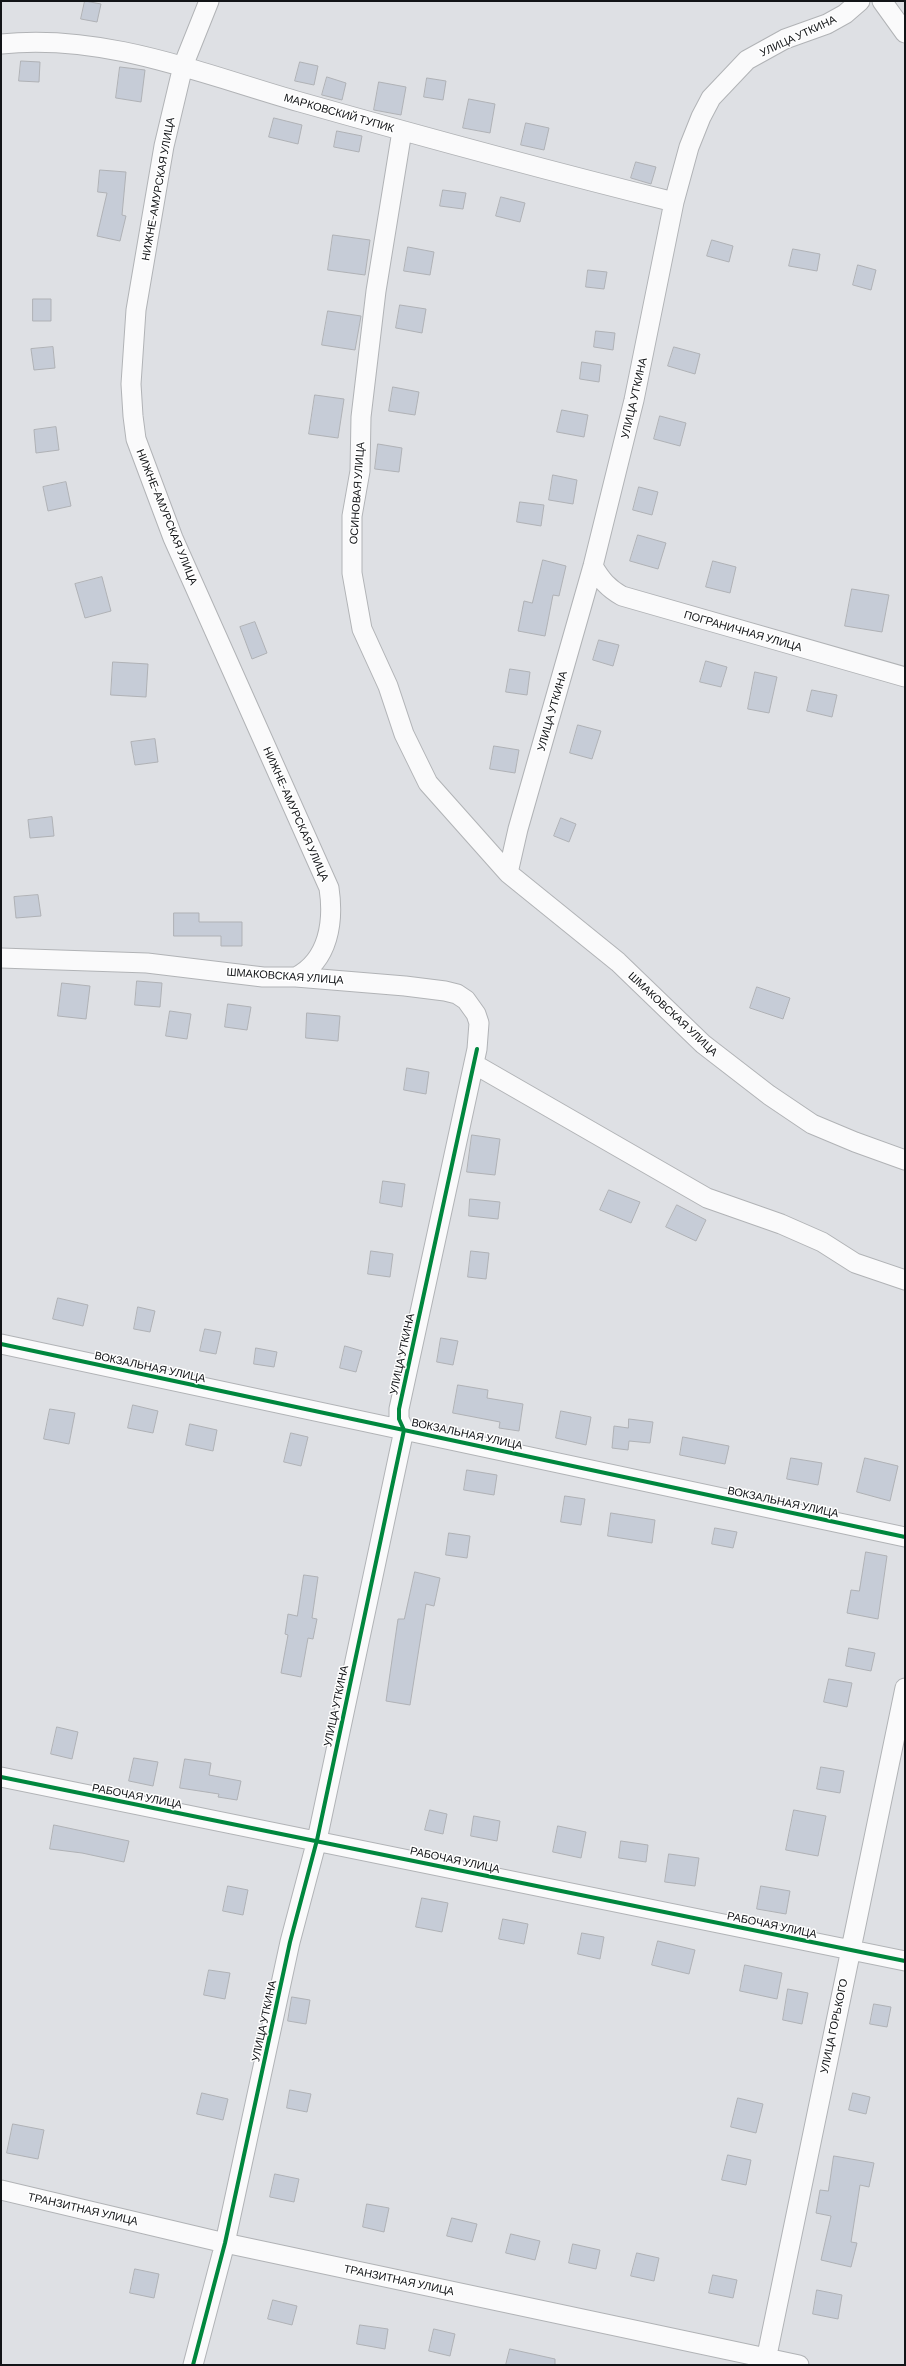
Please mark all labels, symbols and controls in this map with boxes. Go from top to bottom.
street label: УЛИЦА УТКИНА [758,13,838,59]
street label: МАРКОВСКИЙ ТУПИК [282,91,396,135]
street label: НИЖНЕ-АМУРСКАЯ УЛИЦА [139,116,177,262]
street label: УЛИЦА УТКИНА [618,356,650,440]
street label: ОСИНОВАЯ УЛИЦА [347,441,367,545]
street label: НИЖНЕ-АМУРСКАЯ УЛИЦА [134,447,200,587]
street label: ПОГРАНИЧНАЯ УЛИЦА [682,608,804,654]
street label: УЛИЦА УТКИНА [534,669,570,753]
street label: НИЖНЕ-АМУРСКАЯ УЛИЦА [260,745,332,883]
street label: ШМАКОВСКАЯ УЛИЦА [226,965,344,987]
street label: ШМАКОВСКАЯ УЛИЦА [626,969,720,1059]
street label: УЛИЦА УТКИНА [387,1312,417,1396]
street label: ВОКЗАЛЬНАЯ УЛИЦА [93,1349,207,1385]
street label: ВОКЗАЛЬНАЯ УЛИЦА [410,1416,524,1452]
street label: ВОКЗАЛЬНАЯ УЛИЦА [726,1484,840,1520]
street label: УЛИЦА УТКИНА [321,1664,351,1748]
street label: РАБОЧАЯ УЛИЦА [91,1781,183,1811]
street label: РАБОЧАЯ УЛИЦА [409,1844,501,1876]
street label: РАБОЧАЯ УЛИЦА [726,1909,818,1941]
street label: УЛИЦА ГОРЬКОГО [818,1977,850,2075]
street label: УЛИЦА УТКИНА [249,1979,279,2063]
street label: ТРАНЗИТНАЯ УЛИЦА [27,2190,139,2228]
street label: ТРАНЗИТНАЯ УЛИЦА [343,2262,455,2298]

